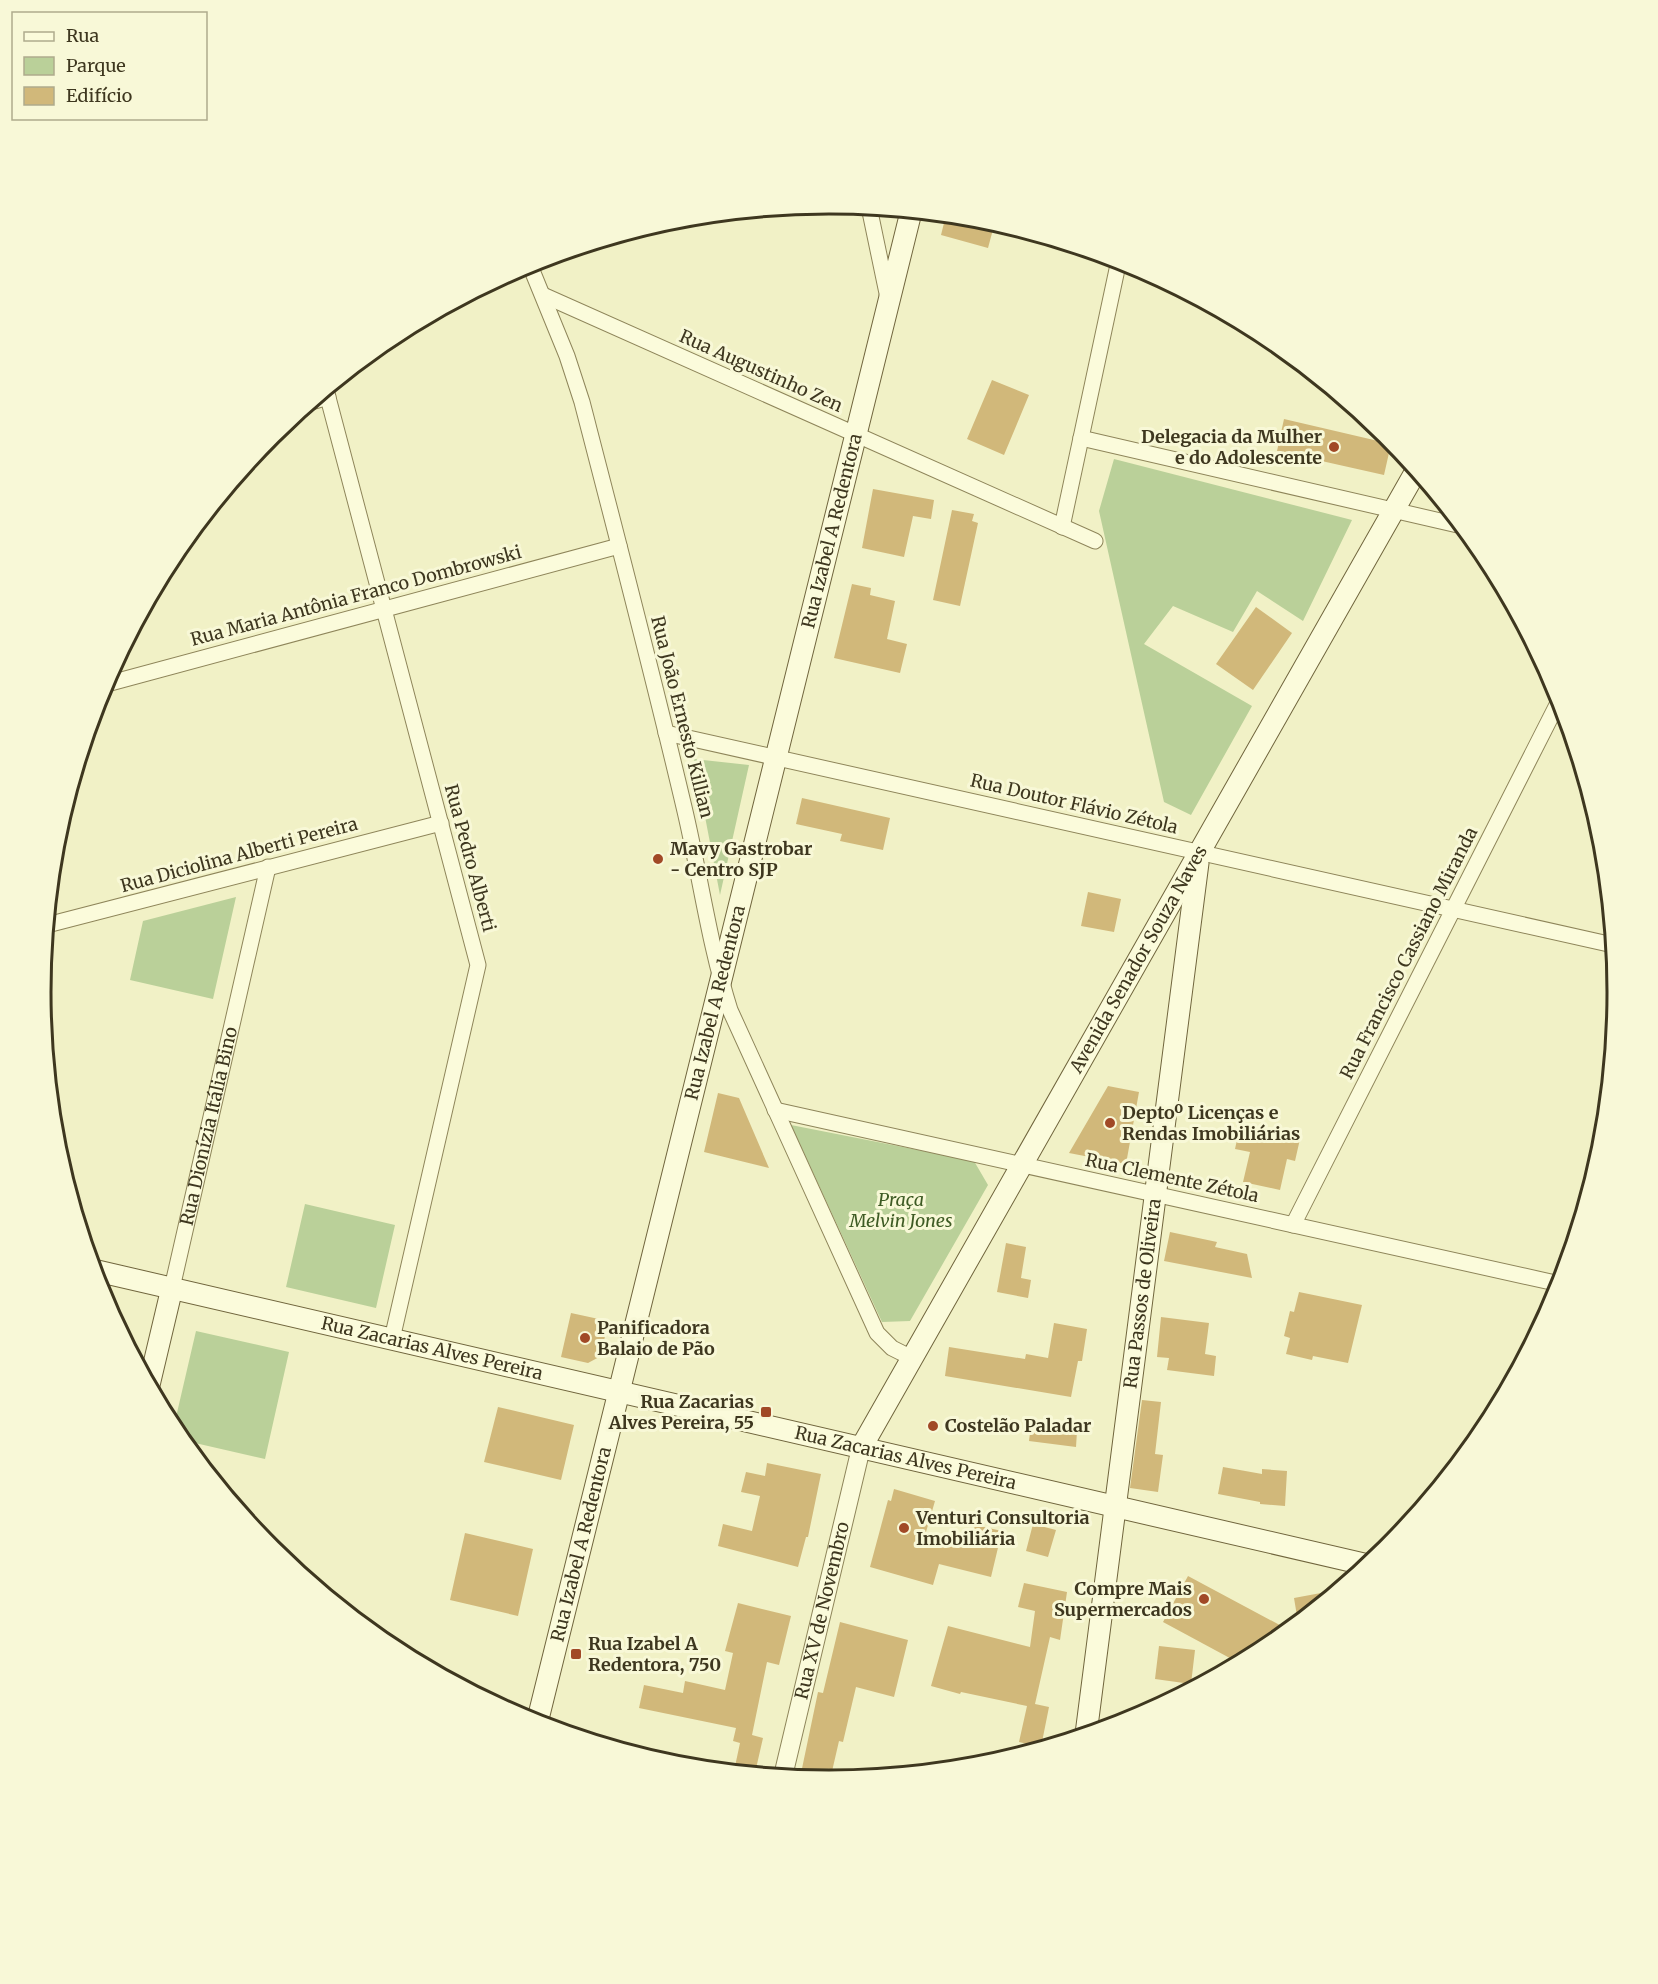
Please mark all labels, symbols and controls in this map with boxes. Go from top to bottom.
legend [12,12,207,120]
text: Rua [66,24,100,47]
text: Parque [66,54,126,77]
text: Edifício [66,84,132,107]
street label: Rua Augustinho Zen [676,324,846,417]
place label: Delegacia da Mulher e do Adolescente [1141,425,1322,469]
street label: Rua Izabel A Redentora [796,431,867,631]
marker: Delegacia da Mulher e do Adolescente [1327,440,1341,454]
street label: Rua Maria Antônia Franco Dombrowski [188,540,524,651]
street label: Rua João Ernesto Killian [646,613,719,820]
street label: Rua Doutor Flávio Zétola [968,768,1181,839]
street label: Rua Pedro Alberti [440,782,501,934]
street label: Rua Diciolina Alberti Pereira [118,812,360,897]
street label: Rua Francisco Cassiano Miranda [1335,823,1482,1083]
place label: Mavy Gastrobar - Centro SJP [670,837,812,881]
street label: Avenida Senador Souza Naves [1064,841,1212,1078]
marker: Mavy Gastrobar - Centro SJP [651,852,665,866]
street label: Rua Izabel A Redentora [680,902,750,1102]
street label: Rua Dionízia Itália Bino [175,1024,242,1228]
place label: Deptoº Licenças e Rendas Imobiliárias [1122,1101,1300,1145]
marker: Deptoº Licenças e Rendas Imobiliárias [1103,1116,1117,1130]
street label: Rua Clemente Zétola [1083,1148,1261,1207]
park label: Praça Melvin Jones [848,1188,953,1232]
street label: Rua Passos de Oliveira [1119,1197,1166,1390]
street label: Rua Zacarias Alves Pereira [319,1311,546,1385]
place label: Panificadora Balaio de Pão [597,1316,715,1360]
marker: Panificadora Balaio de Pão [578,1331,592,1345]
place label: Rua Zacarias Alves Pereira, 55 [608,1390,754,1434]
marker: Rua Zacarias Alves Pereira, 55 [759,1405,773,1419]
place label: Costelão Paladar [945,1414,1091,1437]
marker: Costelão Paladar [926,1419,940,1433]
street label: Rua Zacarias Alves Pereira [793,1421,1019,1494]
street label: Rua Izabel A Redentora [546,1444,616,1644]
place label: Venturi Consultoria Imobiliária [915,1506,1090,1550]
street label: Rua XV de Novembro [790,1519,854,1702]
marker: Venturi Consultoria Imobiliária [897,1521,911,1535]
place label: Compre Mais Supermercados [1054,1577,1192,1621]
marker: Compre Mais Supermercados [1197,1592,1211,1606]
place label: Rua Izabel A Redentora, 750 [588,1632,721,1676]
marker: Rua Izabel A Redentora, 750 [569,1647,583,1661]

